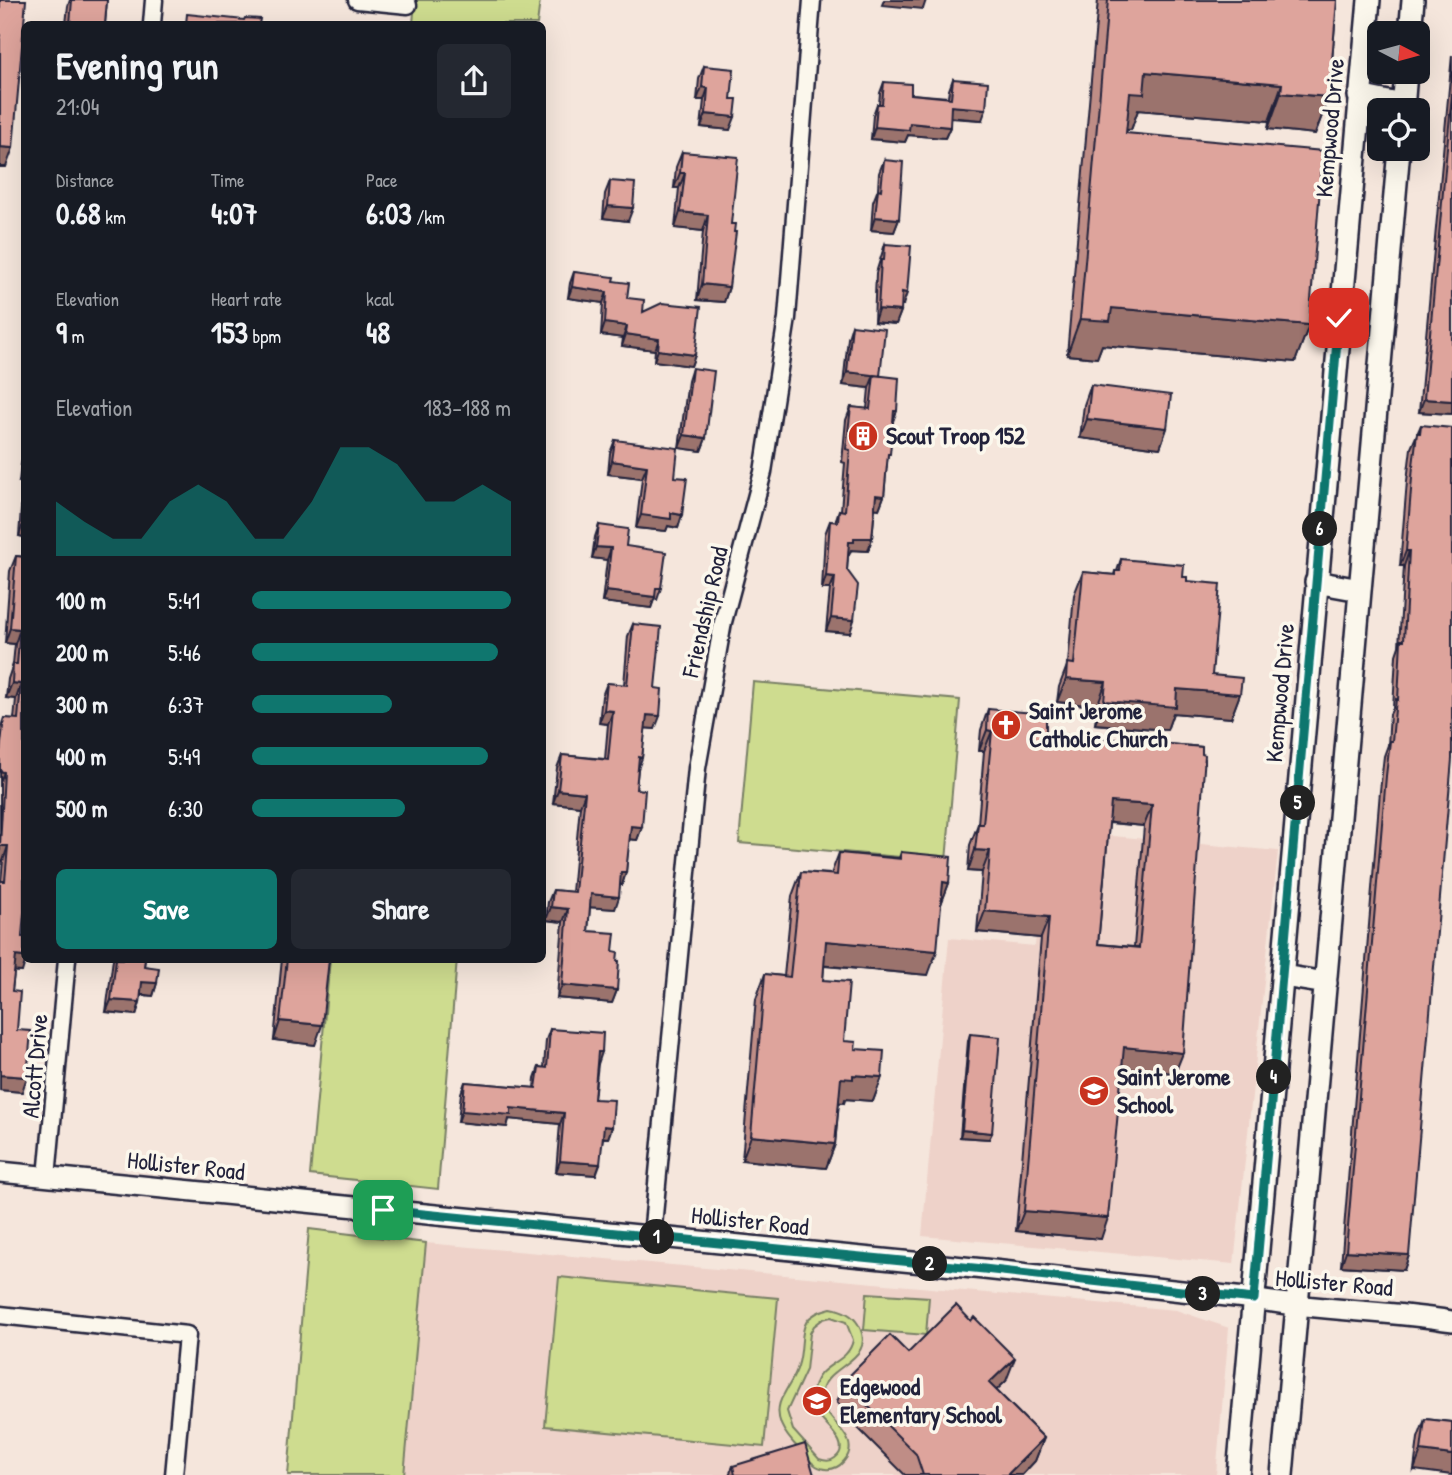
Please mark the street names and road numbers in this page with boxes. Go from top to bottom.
street label: Kempwood Drive [1307,57,1351,199]
street label: Friendship Road [673,543,735,681]
street label: Kempwood Drive [1257,622,1301,764]
street label: Alcott Drive [14,1012,55,1119]
street label: Hollister Road [126,1143,246,1187]
street label: Hollister Road [690,1198,810,1242]
street label: Hollister Road [1274,1261,1394,1303]

